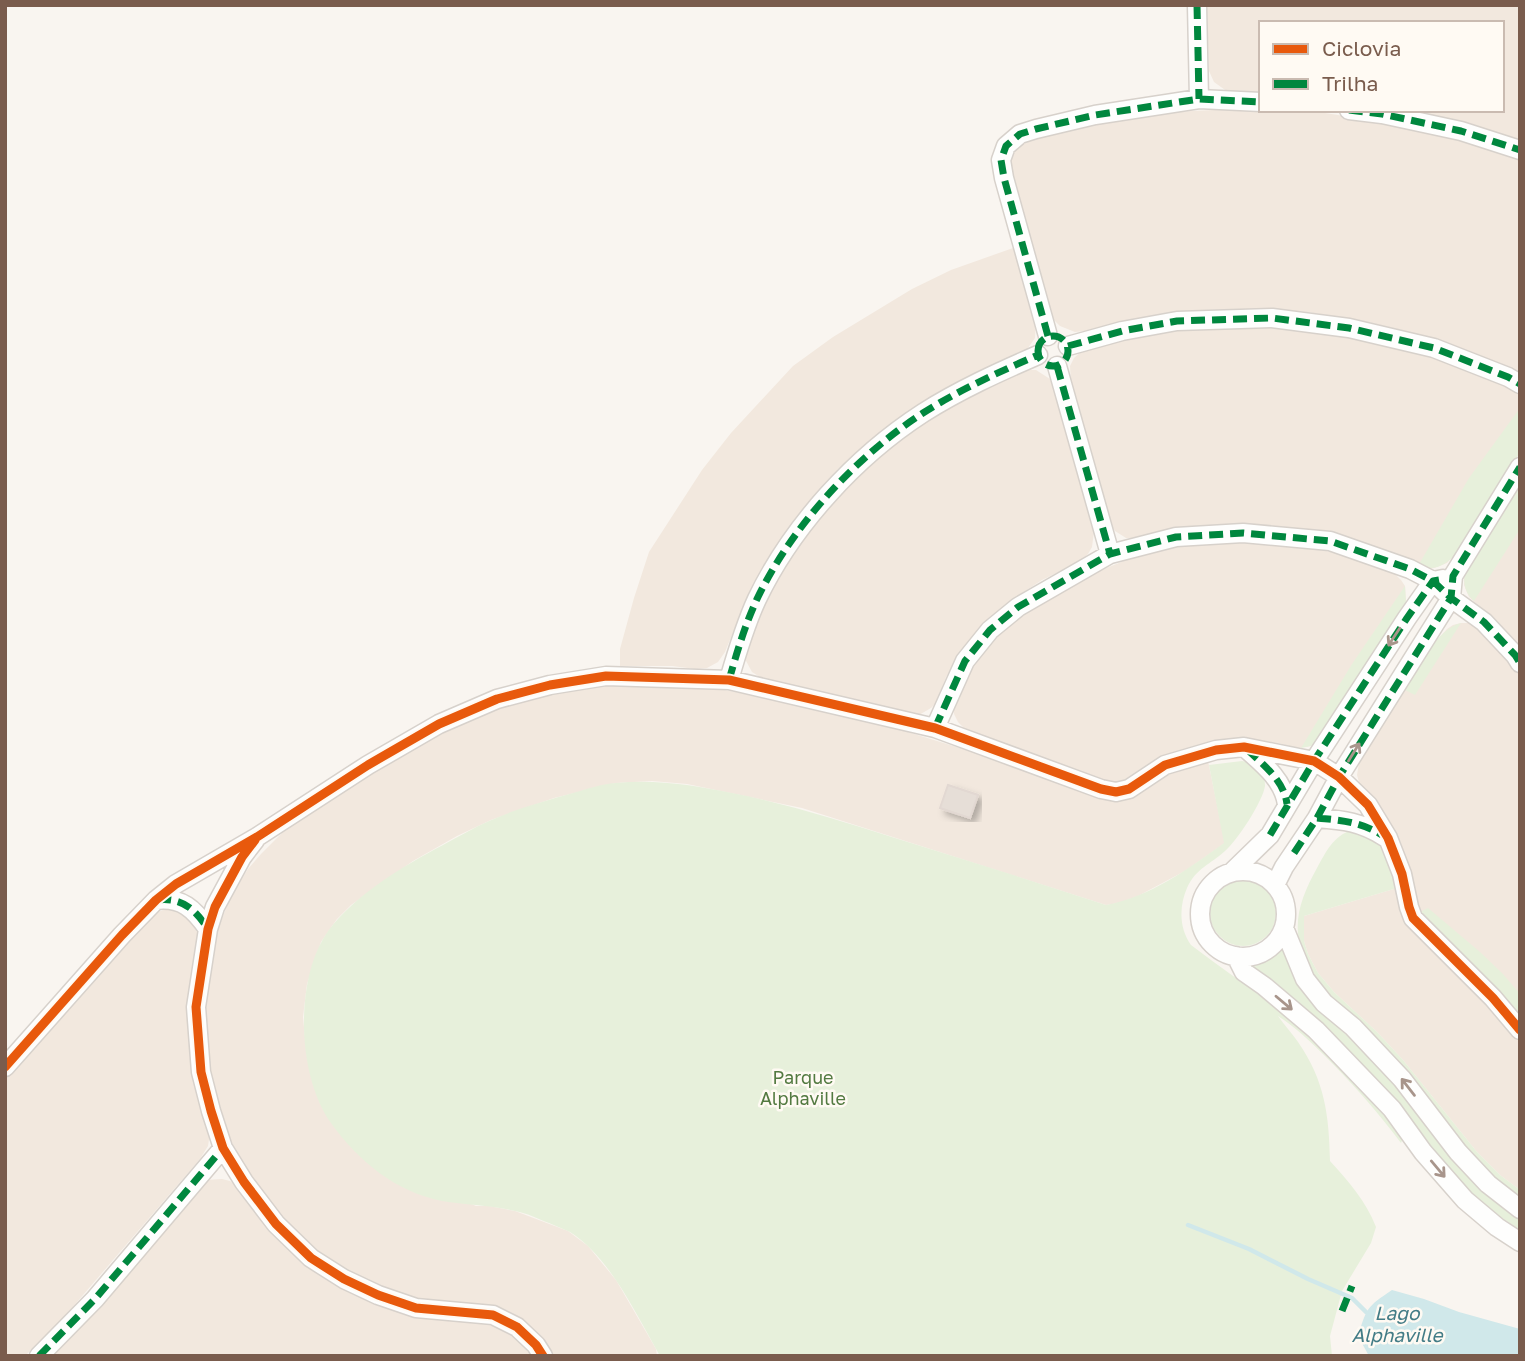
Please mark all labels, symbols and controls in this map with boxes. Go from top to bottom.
legend [1259,21,1504,112]
text: Ciclovia [1322,35,1401,61]
text: Trilha [1322,70,1378,96]
one-way arrow [1387,627,1401,647]
one-way arrow [1348,743,1362,763]
one-way arrow [1275,994,1293,1010]
park label: Parque Alphaville [760,1066,846,1109]
one-way arrow [1400,1079,1416,1097]
one-way arrow [1430,1160,1446,1178]
water label: Lago Alphaville [1352,1301,1444,1346]

